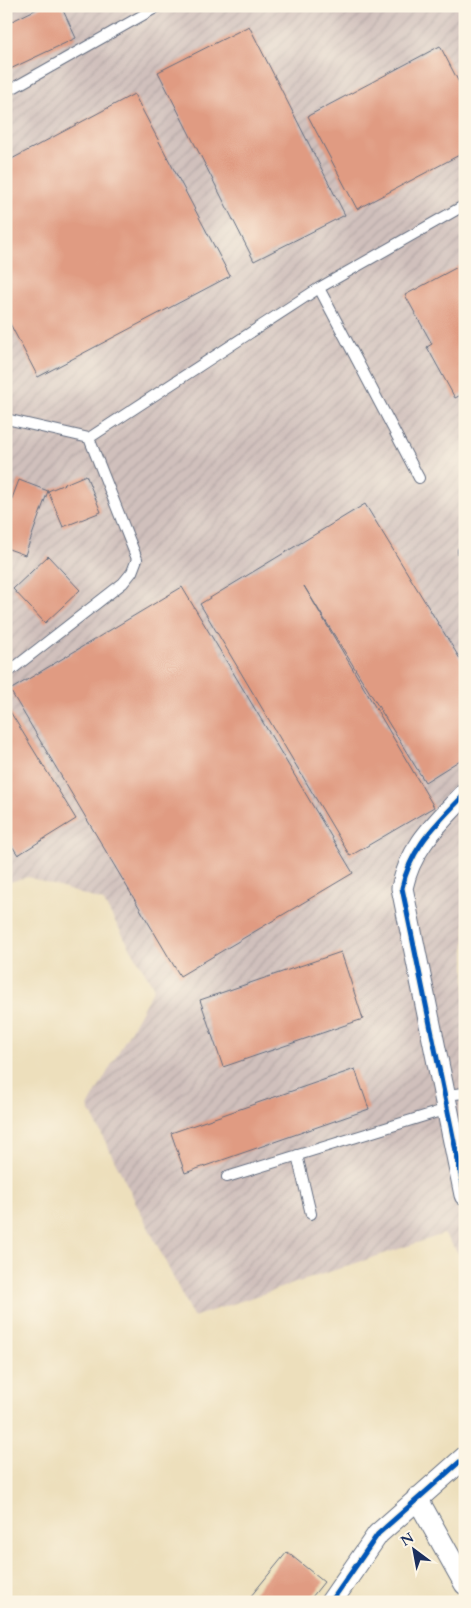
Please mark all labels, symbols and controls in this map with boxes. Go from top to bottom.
north arrow [388,1526,438,1576]
text: N [397,1528,418,1551]

